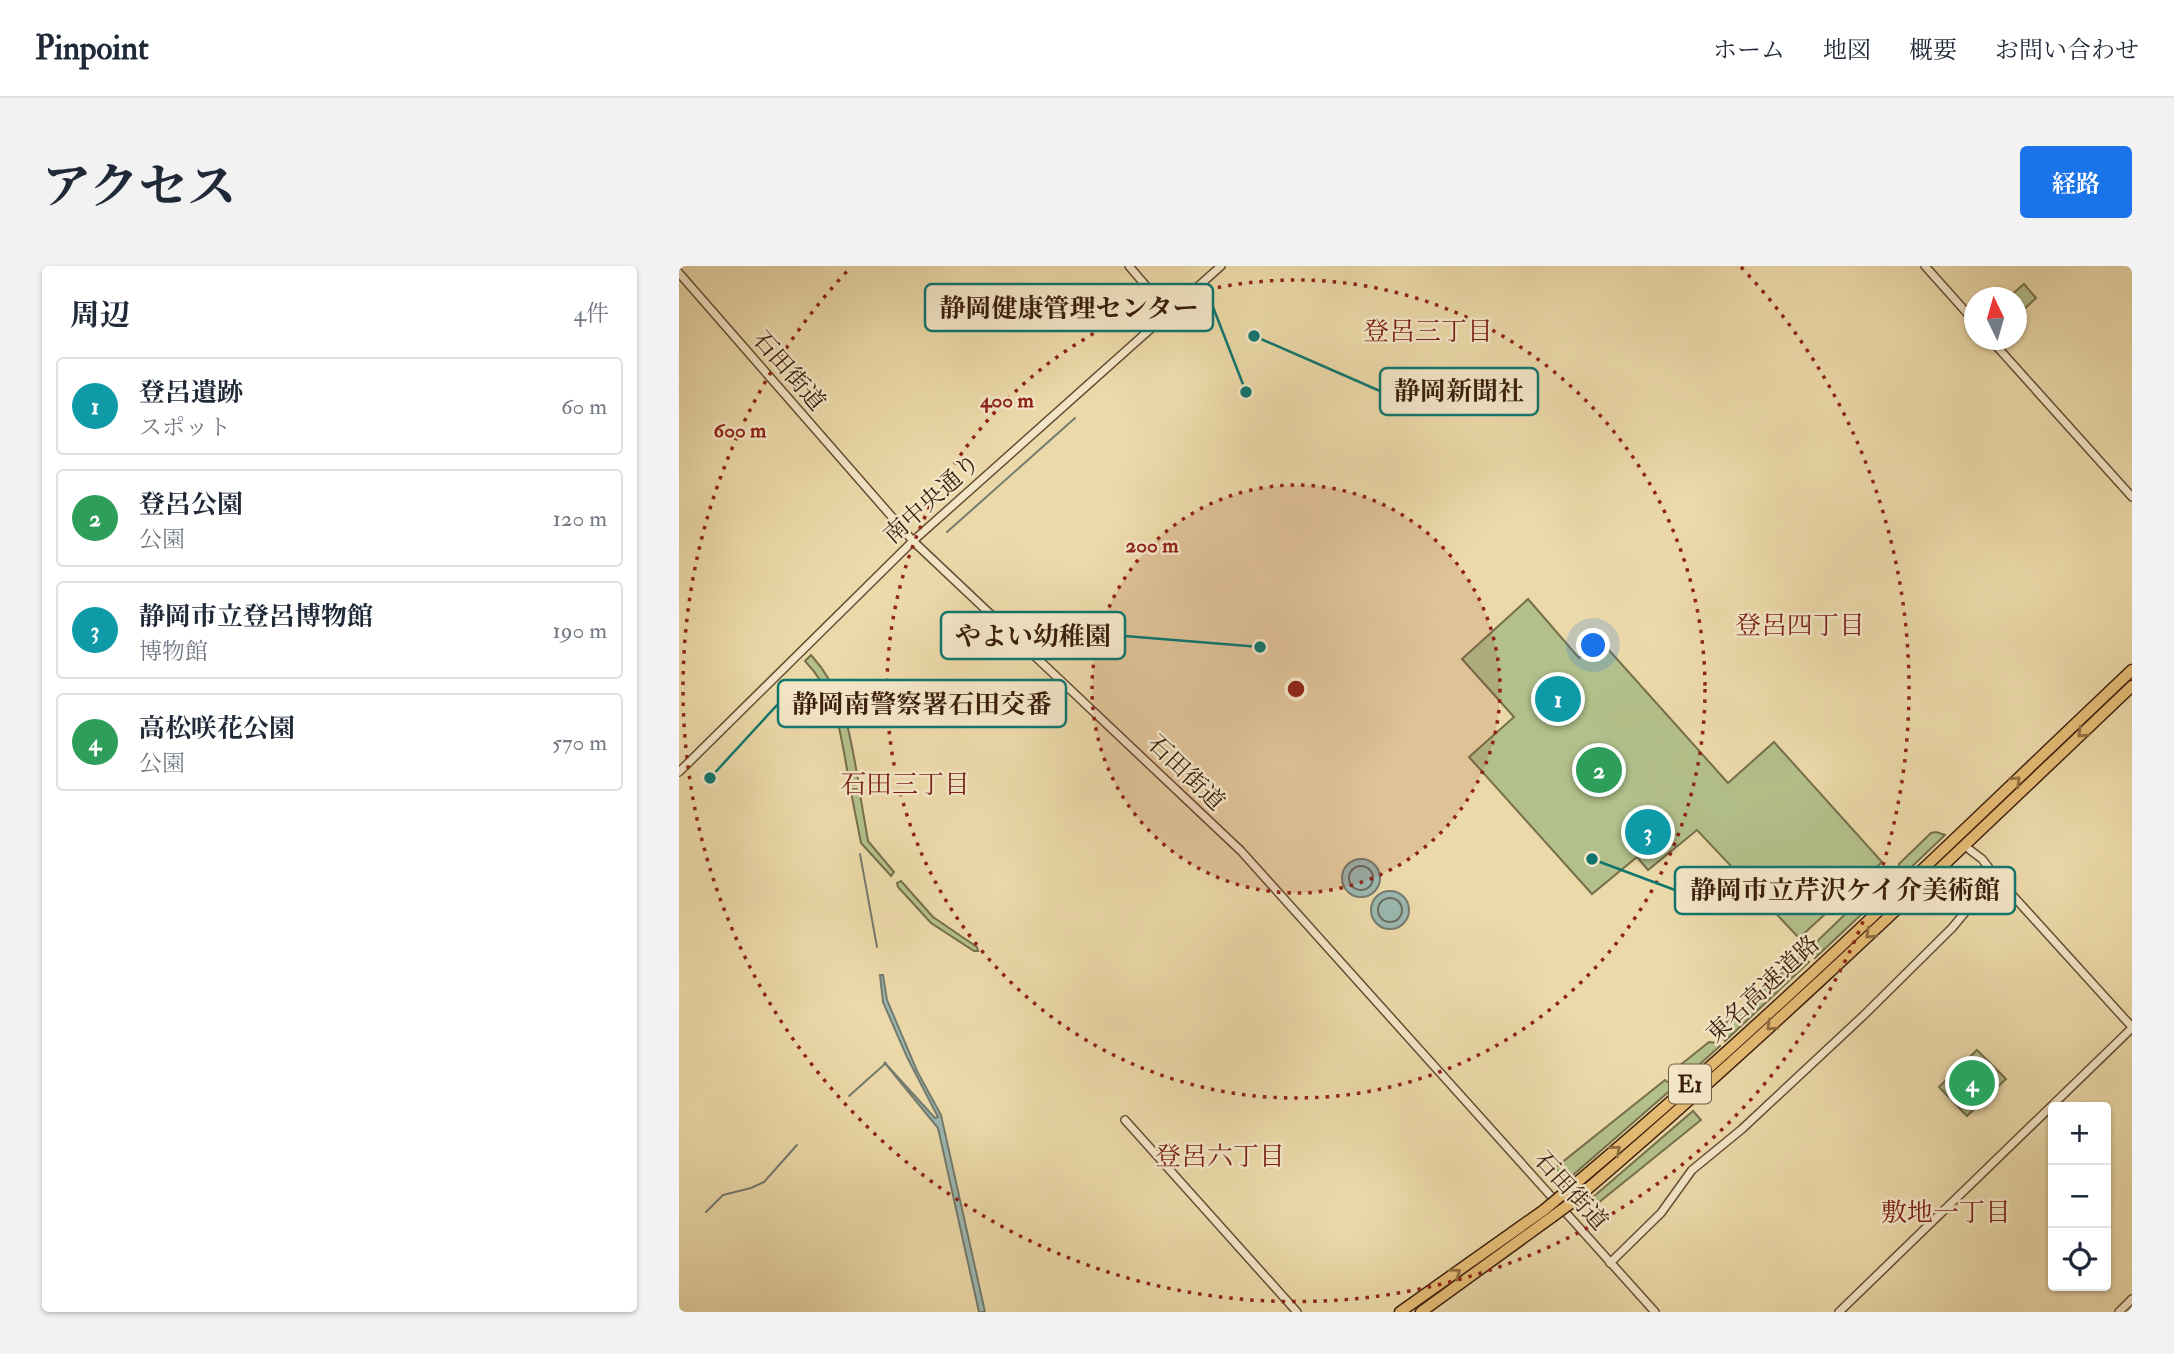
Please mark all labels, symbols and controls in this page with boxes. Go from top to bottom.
text: Pinpoint [35,28,149,69]
text: ホーム [1713,35,1785,66]
text: 地図 [1823,35,1871,66]
text: 概要 [1909,35,1957,66]
text: お問い合わせ [1995,35,2139,66]
button: 経路 [2020,146,2132,218]
text: アクセス [42,157,237,218]
callout: 静岡健康管理センター [925,284,1213,331]
north arrow [1964,287,2027,350]
text: 静岡健康管理センター [940,293,1198,325]
text: 周辺 [70,297,130,334]
text: 4件 [574,299,609,328]
district label: 登呂三丁目 [1363,316,1493,348]
street label: 石田街道 [746,325,832,417]
callout: 静岡新聞社 [1380,368,1538,415]
text: 静岡新聞社 [1394,376,1524,408]
text: 登呂遺跡 [139,377,243,409]
text: 400 m [979,387,1034,414]
text: 1 [91,392,99,421]
text: 60 m [561,392,607,421]
text: スポット [139,413,231,442]
text: 600 m [714,417,767,444]
street label: 南中央通り [877,447,987,551]
text: 登呂公園 [139,489,243,521]
text: 2 [89,504,101,533]
text: 120 m [553,504,607,533]
text: 公園 [139,525,185,554]
text: 200 m [1126,532,1179,559]
text: 静岡市立登呂博物館 [139,601,373,633]
district label: 登呂四丁目 [1735,610,1865,642]
callout: やよい幼稚園 [941,612,1125,659]
text: 3 [91,616,99,645]
text: 190 m [553,616,607,645]
text: やよい幼稚園 [955,621,1111,653]
your location [1576,628,1610,662]
text: 博物館 [139,637,208,666]
pin: 1 [1535,673,1581,725]
centre of rings [1284,677,1308,701]
callout: 静岡南警察署石田交番 [778,680,1066,727]
text: 静岡南警察署石田交番 [792,689,1052,721]
text: 高松咲花公園 [139,713,295,745]
one-way arrow [2078,725,2091,738]
text: 4 [89,728,101,757]
text: 570 m [552,728,607,757]
street label: 石田街道 [1141,729,1231,817]
pin: 2 [1576,744,1622,796]
text: 公園 [139,749,185,778]
district label: 石田三丁目 [840,769,970,801]
one-way arrow [2007,776,2020,789]
pin: 3 [1625,806,1671,858]
callout: 静岡市立芹沢ケイ介美術館 [1675,867,2015,914]
text: 静岡市立芹沢ケイ介美術館 [1690,875,2000,907]
one-way arrow [1865,925,1878,938]
street label: 東名高速道路 [1700,929,1826,1049]
one-way arrow [1766,1018,1779,1030]
pin: 4 [1949,1057,1995,1109]
road number: E1 [1669,1064,1711,1104]
map controls [2048,1102,2111,1291]
button: + [2048,1102,2111,1165]
district label: 登呂六丁目 [1155,1141,1285,1173]
street label: 石田街道 [1527,1145,1615,1237]
one-way arrow [1608,1146,1620,1159]
button: − [2048,1165,2111,1228]
district label: 敷地一丁目 [1881,1197,2011,1229]
button: locate [2048,1228,2111,1291]
one-way arrow [1448,1269,1461,1281]

